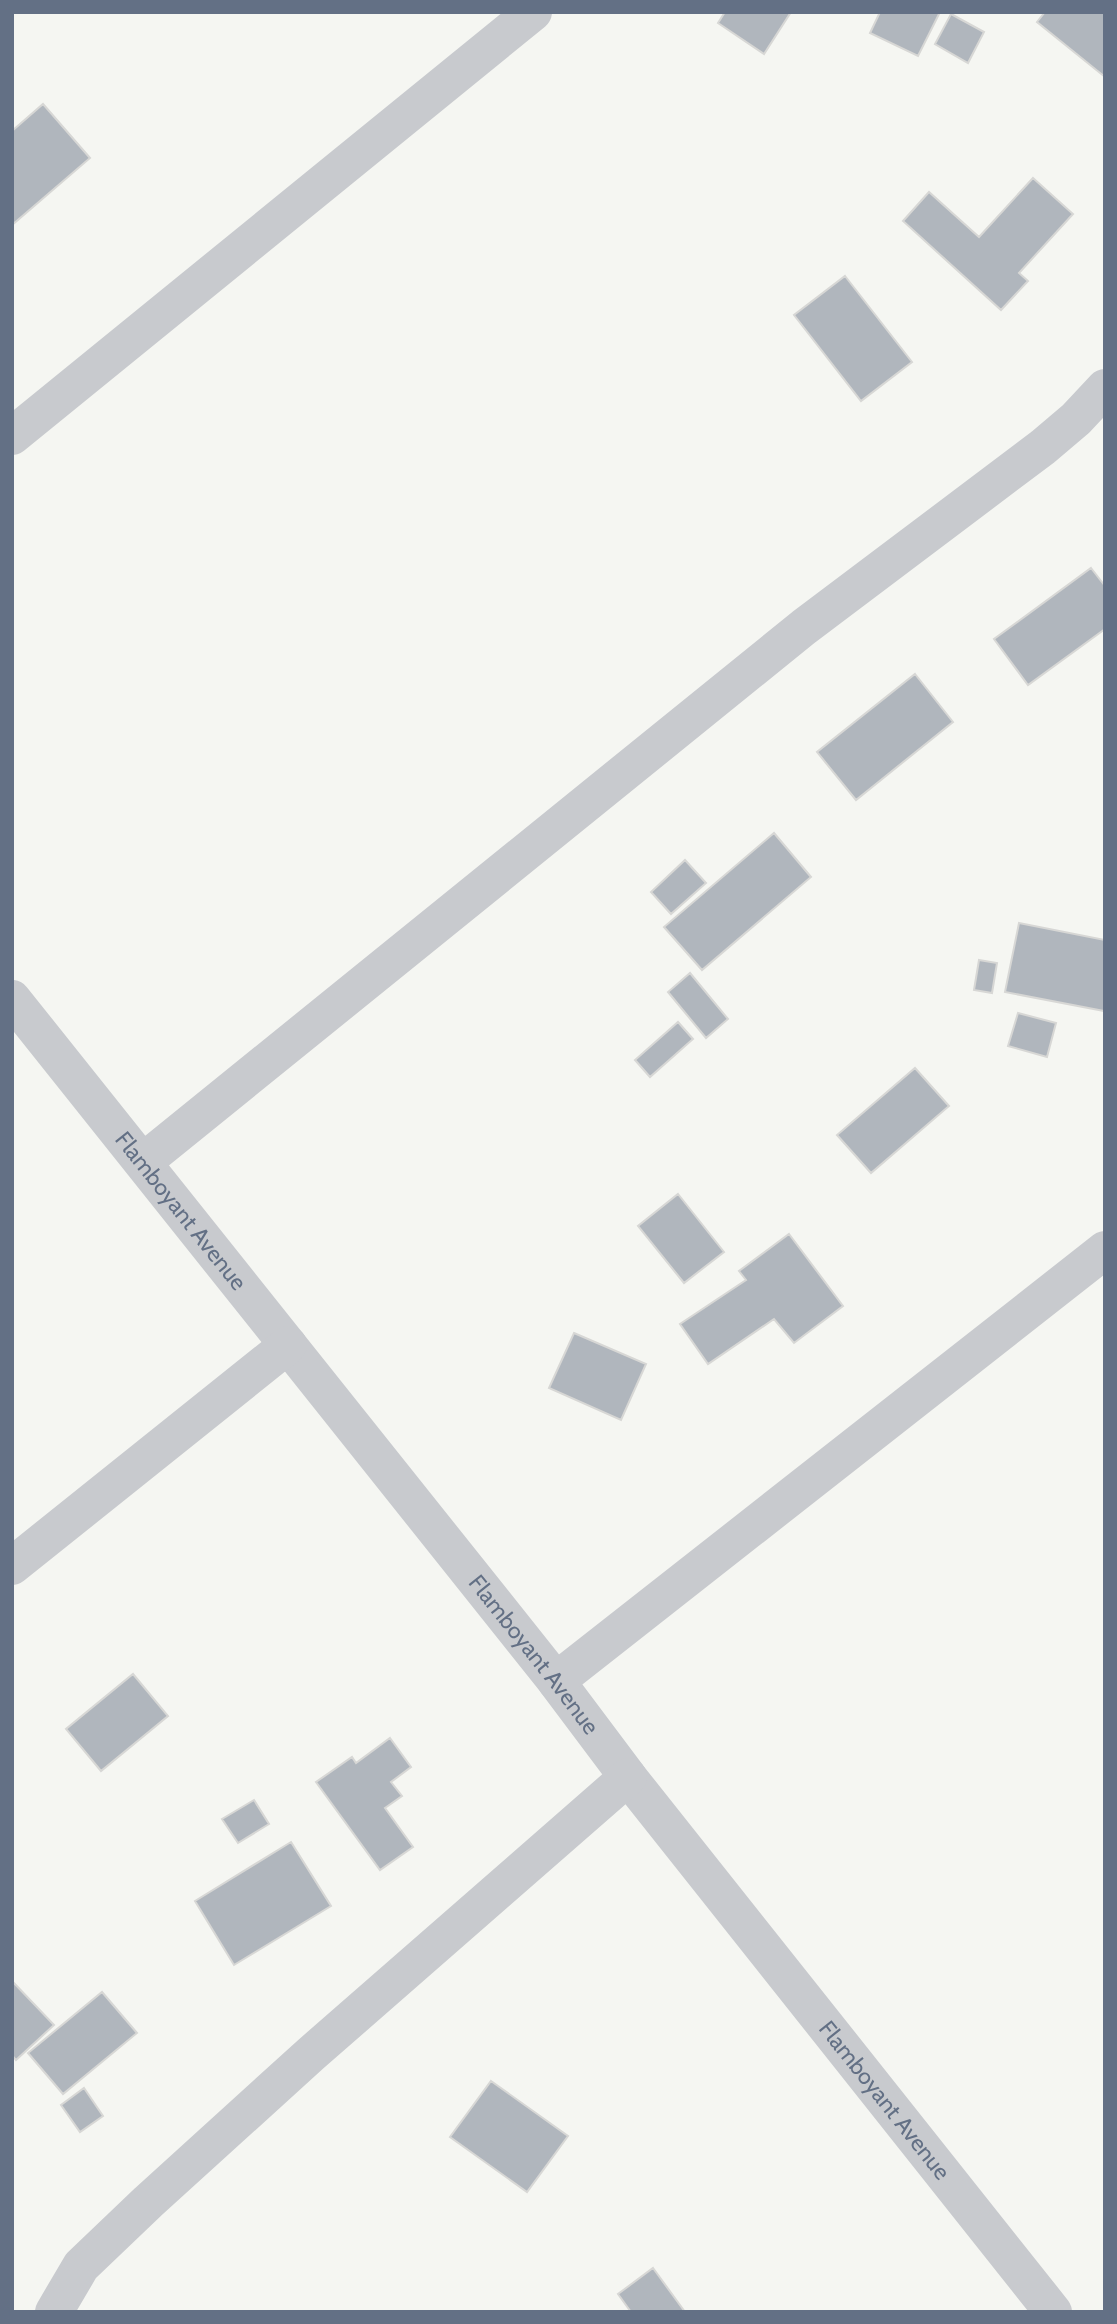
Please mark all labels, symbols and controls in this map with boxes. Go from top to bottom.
street label: Flamboyant Avenue [109,1126,253,1296]
street label: Flamboyant Avenue [463,1569,605,1740]
street label: Flamboyant Avenue [813,2015,956,2185]

